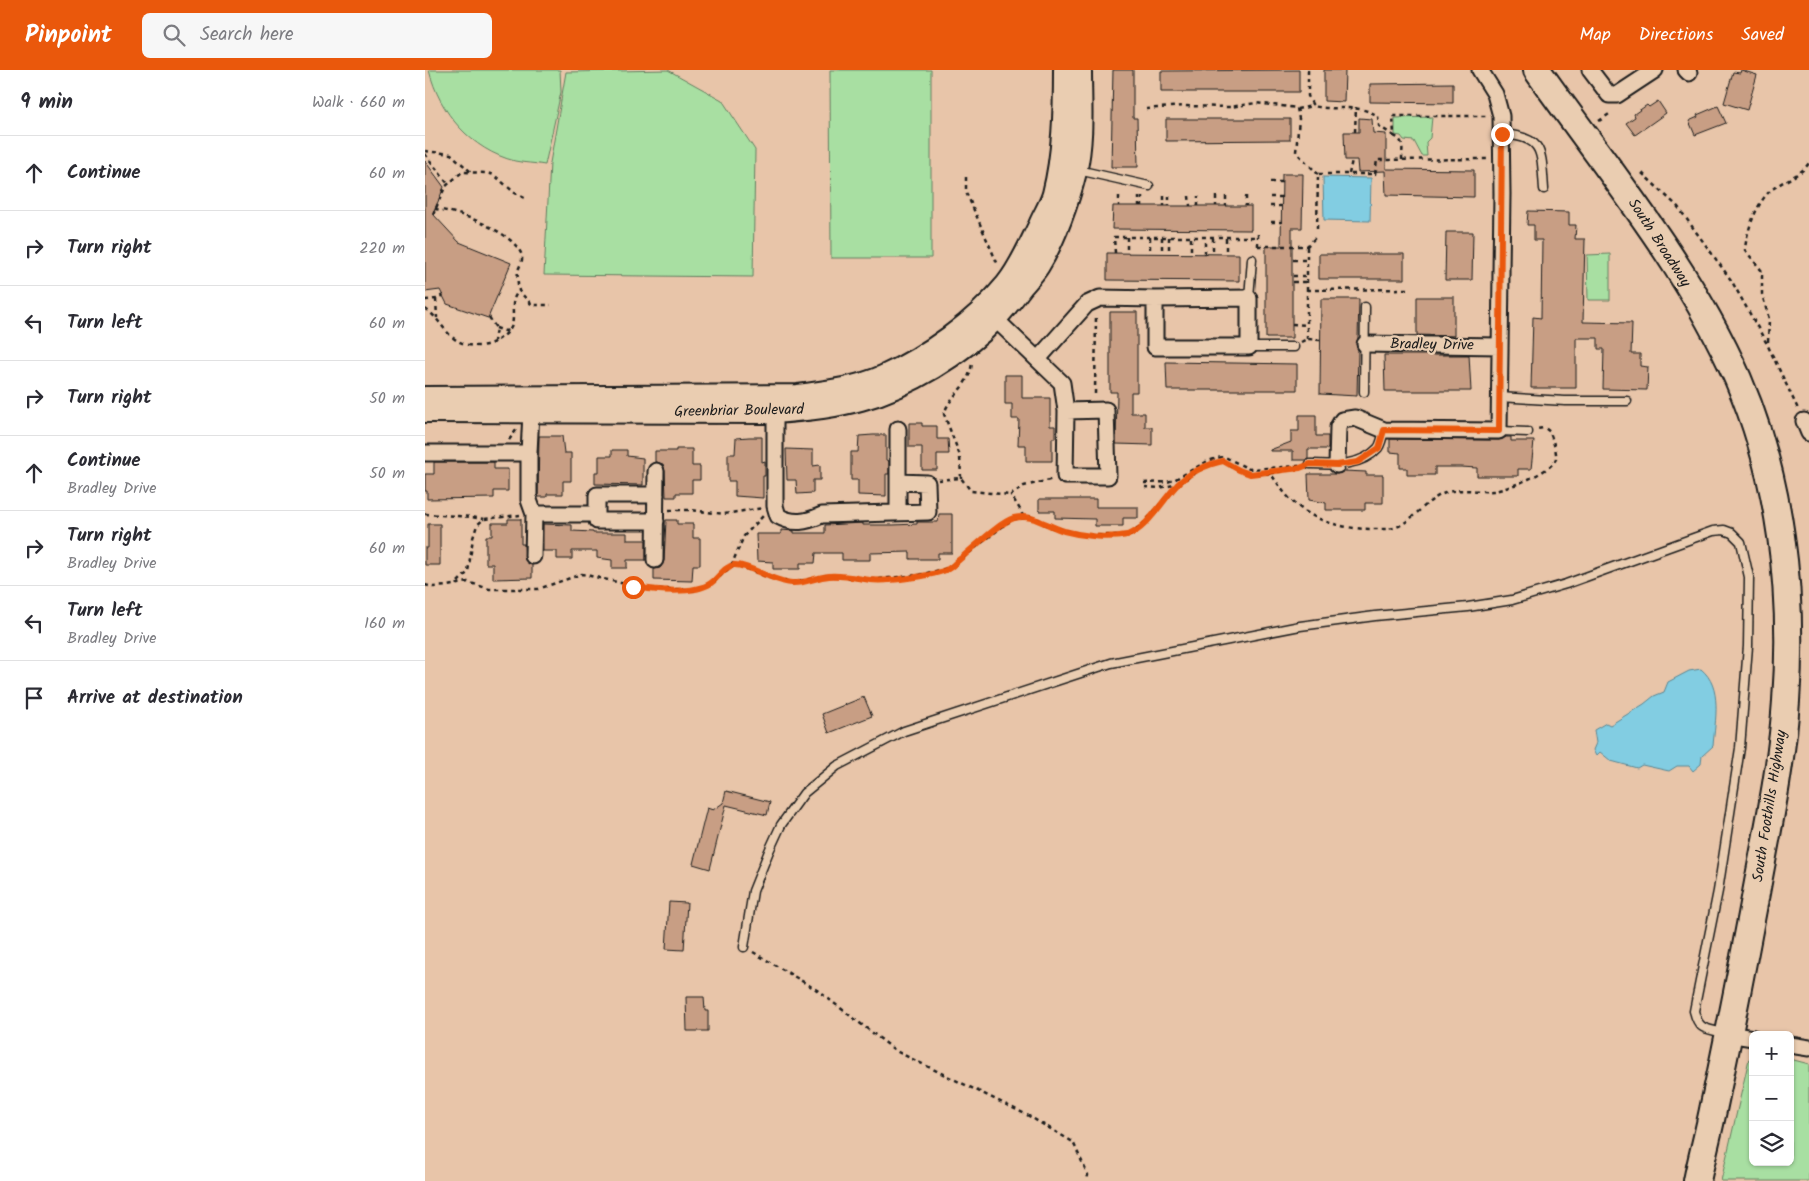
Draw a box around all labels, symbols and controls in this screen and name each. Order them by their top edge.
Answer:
search box [142,13,492,58]
text: Pinpoint [25,16,112,55]
text: Search here [200,20,294,50]
icon: search [160,21,188,49]
text: Map [1579,21,1611,50]
text: Directions [1639,21,1713,50]
text: Saved [1741,21,1784,50]
text: 9 min [20,86,73,119]
text: Walk · 660 m [312,90,405,115]
route end [1491,123,1514,146]
text: Continue [67,158,140,188]
icon: ahead [20,159,48,187]
text: 60 m [369,161,405,186]
street label: South Broadway [1621,194,1697,293]
text: Turn right [67,233,152,263]
icon: right [20,234,48,262]
text: 220 m [359,236,405,261]
text: Turn left [67,308,142,338]
icon: left [20,309,48,337]
text: 60 m [369,311,405,336]
street label: Bradley Drive [1390,332,1474,358]
text: Turn right [67,383,152,413]
icon: right [20,384,48,412]
text: 50 m [369,386,405,411]
street label: Greenbriar Boulevard [674,398,805,424]
text: Continue [67,446,140,476]
icon: ahead [20,459,48,487]
text: 50 m [369,461,405,486]
text: Bradley Drive [67,476,156,501]
text: Turn right [67,521,152,551]
icon: right [20,534,48,562]
text: 60 m [369,536,405,561]
text: Bradley Drive [67,551,156,576]
route start [622,576,645,599]
text: Turn left [67,596,142,626]
icon: left [20,609,48,637]
text: 160 m [364,611,405,636]
text: Bradley Drive [67,626,156,651]
text: Arrive at destination [67,683,243,713]
icon: arrive [20,684,48,712]
street label: South Foothills Highway [1746,727,1794,884]
map controls [1749,1031,1794,1166]
button: + [1749,1031,1794,1076]
button: − [1749,1076,1794,1121]
button: layers [1749,1121,1794,1166]

